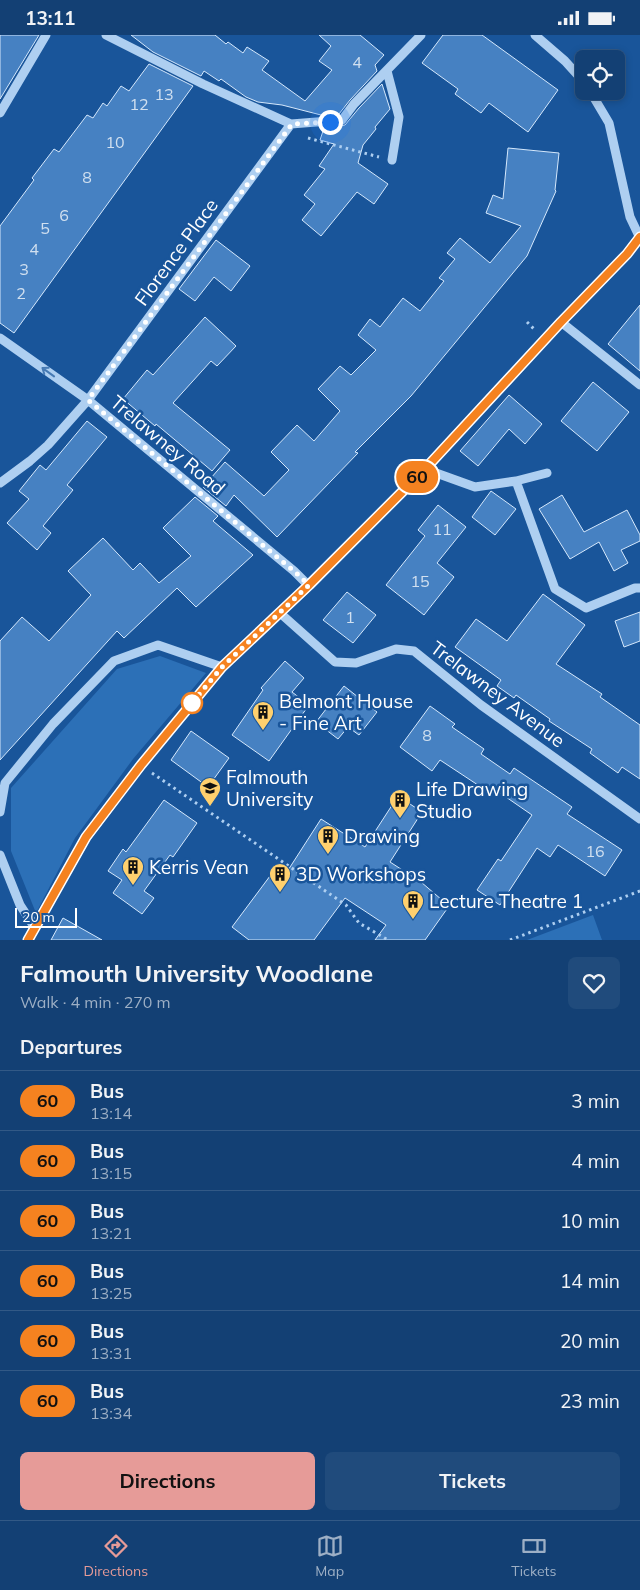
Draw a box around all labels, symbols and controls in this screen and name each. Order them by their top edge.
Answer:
text: 13:11 [25,6,75,30]
map controls [575,50,625,100]
button: locate [575,50,625,100]
house number: 4 [352,52,362,72]
house number: 13 [154,84,174,104]
house number: 12 [129,94,149,114]
your location [318,110,343,135]
house number: 10 [105,132,125,152]
house number: 8 [82,167,92,187]
street label: Florence Place [129,194,223,310]
house number: 6 [59,205,69,225]
house number: 5 [40,218,50,238]
house number: 4 [29,239,39,259]
house number: 3 [19,259,29,279]
house number: 2 [16,283,26,303]
one-way arrow [41,367,55,377]
street label: Trelawney Road [106,390,230,500]
line badge: 60 [394,461,440,493]
text: 60 [406,465,428,488]
house number: 11 [432,519,452,539]
house number: 15 [410,571,430,591]
house number: 1 [345,607,355,627]
street label: Trelawney Avenue [426,636,570,752]
place label: Belmont House - Fine Art [279,689,413,735]
unlabelled marker [181,692,203,714]
building icon: Belmont House - Fine Art [251,700,275,731]
house number: 8 [422,725,432,745]
place label: Falmouth University [226,765,313,811]
school or university icon: Falmouth University [198,776,222,807]
place label: Life Drawing Studio [416,777,528,823]
building icon: Life Drawing Studio [388,788,412,819]
building icon: Drawing [316,824,340,855]
place label: Drawing [344,824,420,848]
house number: 16 [585,841,605,861]
building icon: Kerris Vean [121,855,145,886]
place label: Kerris Vean [149,855,249,879]
building icon: 3D Workshops [268,862,292,893]
place label: 3D Workshops [296,862,426,886]
building icon: Lecture Theatre 1 [401,889,425,920]
place label: Lecture Theatre 1 [429,889,583,913]
scale bar [15,905,78,928]
text: 20 m [22,908,55,926]
button: heart [568,957,620,1009]
text: Falmouth University Woodlane [20,958,373,988]
text: Walk · 4 min · 270 m [20,992,171,1012]
text: Departures [20,1035,122,1059]
text: Bus [90,1079,124,1103]
text: 60 [37,1089,58,1112]
text: 3 min [571,1089,620,1113]
text: 13:14 [90,1103,132,1123]
text: Bus [90,1139,124,1163]
text: 60 [37,1149,58,1172]
text: 4 min [571,1149,620,1173]
text: 13:15 [90,1163,132,1183]
text: Bus [90,1199,124,1223]
text: 60 [37,1209,58,1232]
text: 10 min [560,1209,620,1233]
text: 13:21 [90,1223,132,1243]
text: Bus [90,1259,124,1283]
text: 60 [37,1269,58,1292]
text: 14 min [560,1269,620,1293]
text: 13:25 [90,1283,132,1303]
text: Bus [90,1319,124,1343]
text: 60 [37,1329,58,1352]
text: 20 min [560,1329,620,1353]
text: 13:31 [90,1343,132,1363]
text: Bus [90,1379,124,1403]
text: 60 [37,1389,58,1412]
text: 23 min [560,1389,620,1413]
text: 13:34 [90,1403,132,1423]
button: Directions [20,1452,315,1510]
button: Tickets [325,1452,620,1510]
tab: Directions [84,1532,148,1580]
tab: Map [315,1532,344,1580]
tab: Tickets [511,1532,556,1580]

